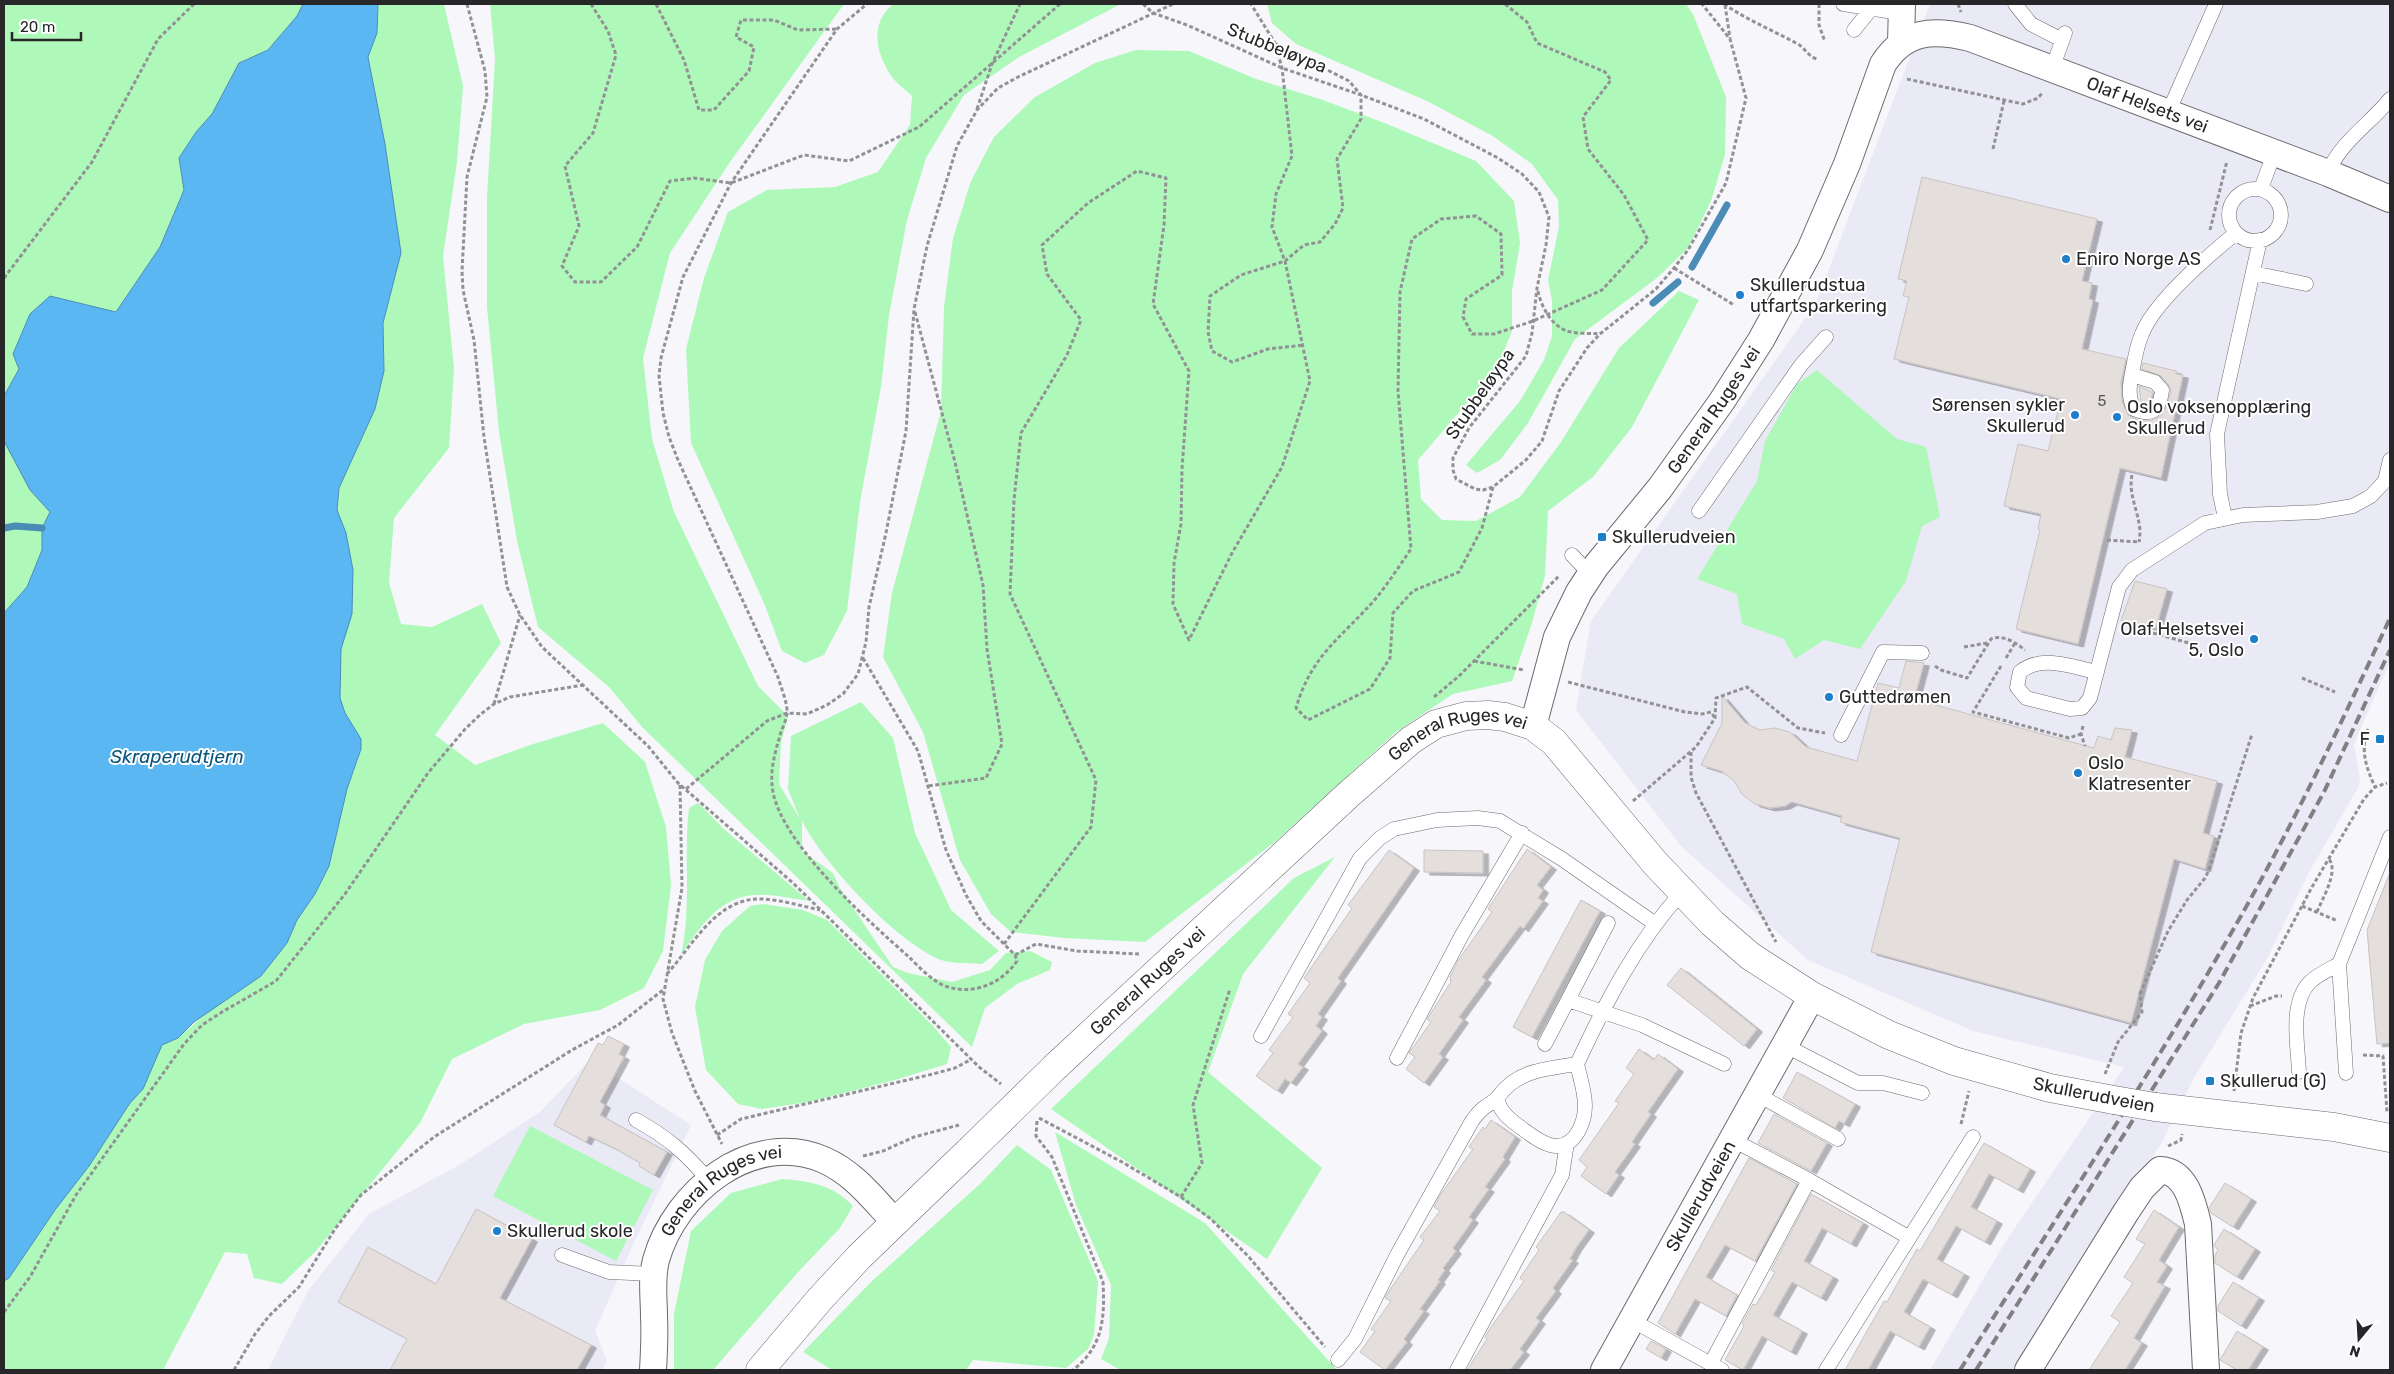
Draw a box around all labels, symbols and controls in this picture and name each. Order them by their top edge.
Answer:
scale bar [12,10,81,42]
text: 20 m [20,18,55,36]
street label: Stubbeløypa [1224,18,1330,78]
street label: Olaf Helsets vei [2083,72,2211,138]
place label: Eniro Norge AS [2076,248,2201,270]
marker: Eniro Norge AS [2060,253,2072,265]
place label: Skullerudstua utfartsparkering [1750,274,1887,317]
marker: Skullerudstua utfartsparkering [1734,289,1746,301]
street label: General Ruges vei [1663,342,1765,478]
street label: Stubbeløypa [1441,344,1519,444]
house number: 5 [2098,392,2107,410]
place label: Sørensen sykler Skullerud [1932,394,2065,437]
place label: Oslo voksenopplæring Skullerud [2127,396,2311,439]
marker: Sørensen sykler Skullerud [2069,409,2081,421]
marker: Oslo voksenopplæring Skullerud [2111,411,2123,423]
place label: Skullerudveien [1612,526,1736,548]
marker: Skullerudveien [1596,531,1608,543]
place label: Olaf Helsetsvei 5, Oslo [2120,618,2244,661]
marker: Olaf Helsetsvei 5, Oslo [2248,633,2260,645]
place label: Guttedrømen [1839,686,1951,708]
marker: Guttedrømen [1823,691,1835,703]
street label: General Ruges vei [1384,704,1530,766]
place label: F [2359,728,2370,750]
marker: F [2374,733,2386,745]
water label: Skraperudtjern [110,745,244,768]
place label: Oslo Klatresenter [2088,752,2191,795]
marker: Oslo Klatresenter [2072,767,2084,779]
street label: General Ruges vei [1085,922,1210,1040]
place label: Skullerud (G) [2220,1070,2326,1092]
street label: Skullerudveien [2031,1072,2157,1118]
marker: Skullerud (G) [2204,1075,2216,1087]
street label: Skullerudveien [1661,1137,1740,1255]
street label: General Ruges vei [656,1141,783,1240]
place label: Skullerud skole [507,1220,633,1242]
marker: Skullerud skole [491,1225,503,1237]
north arrow [2334,1314,2384,1364]
text: N [2348,1341,2363,1361]

